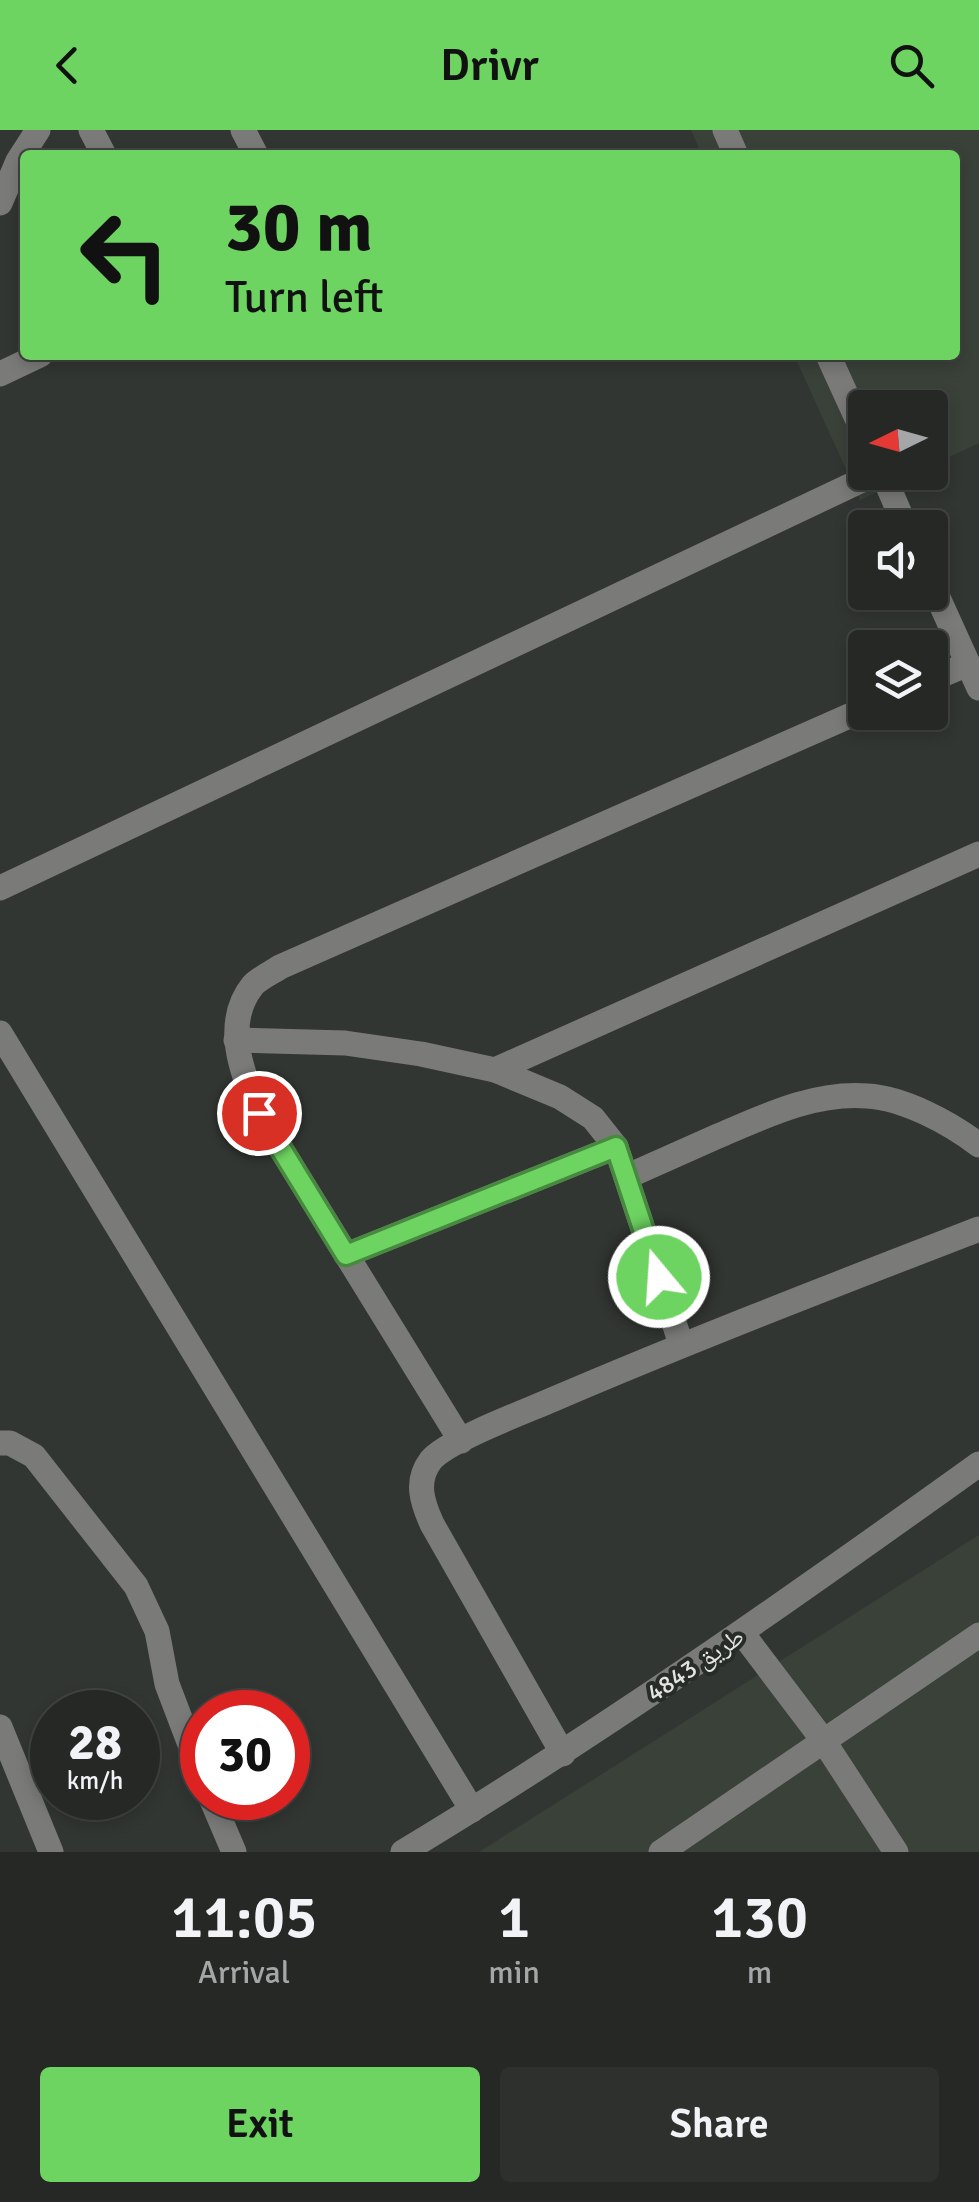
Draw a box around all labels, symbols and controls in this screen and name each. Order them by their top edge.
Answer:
icon: back [40,38,95,93]
text: Drivr [440,38,539,93]
icon: search [884,38,939,93]
text: 30 m [225,184,373,270]
icon: left [60,190,190,320]
text: Turn left [225,270,384,325]
north arrow [848,390,948,490]
map controls [848,390,948,730]
button: sound [848,510,948,610]
button: layers [848,630,948,730]
pin [217,1071,302,1156]
icon: arrive [232,1086,287,1141]
position arrow [607,1225,711,1329]
street label: طريق 4843 [641,1621,750,1708]
speed limit sign: 30 [180,1690,310,1820]
text: 28 [68,1712,122,1774]
text: km/h [67,1765,123,1796]
text: 11:05 [171,1881,317,1955]
text: 1 [498,1881,530,1955]
text: 130 [711,1881,808,1955]
text: Arrival [198,1953,290,1992]
text: min [488,1953,540,1992]
text: m [747,1953,772,1992]
button: Exit [40,2067,480,2182]
button: Share [500,2067,939,2182]

